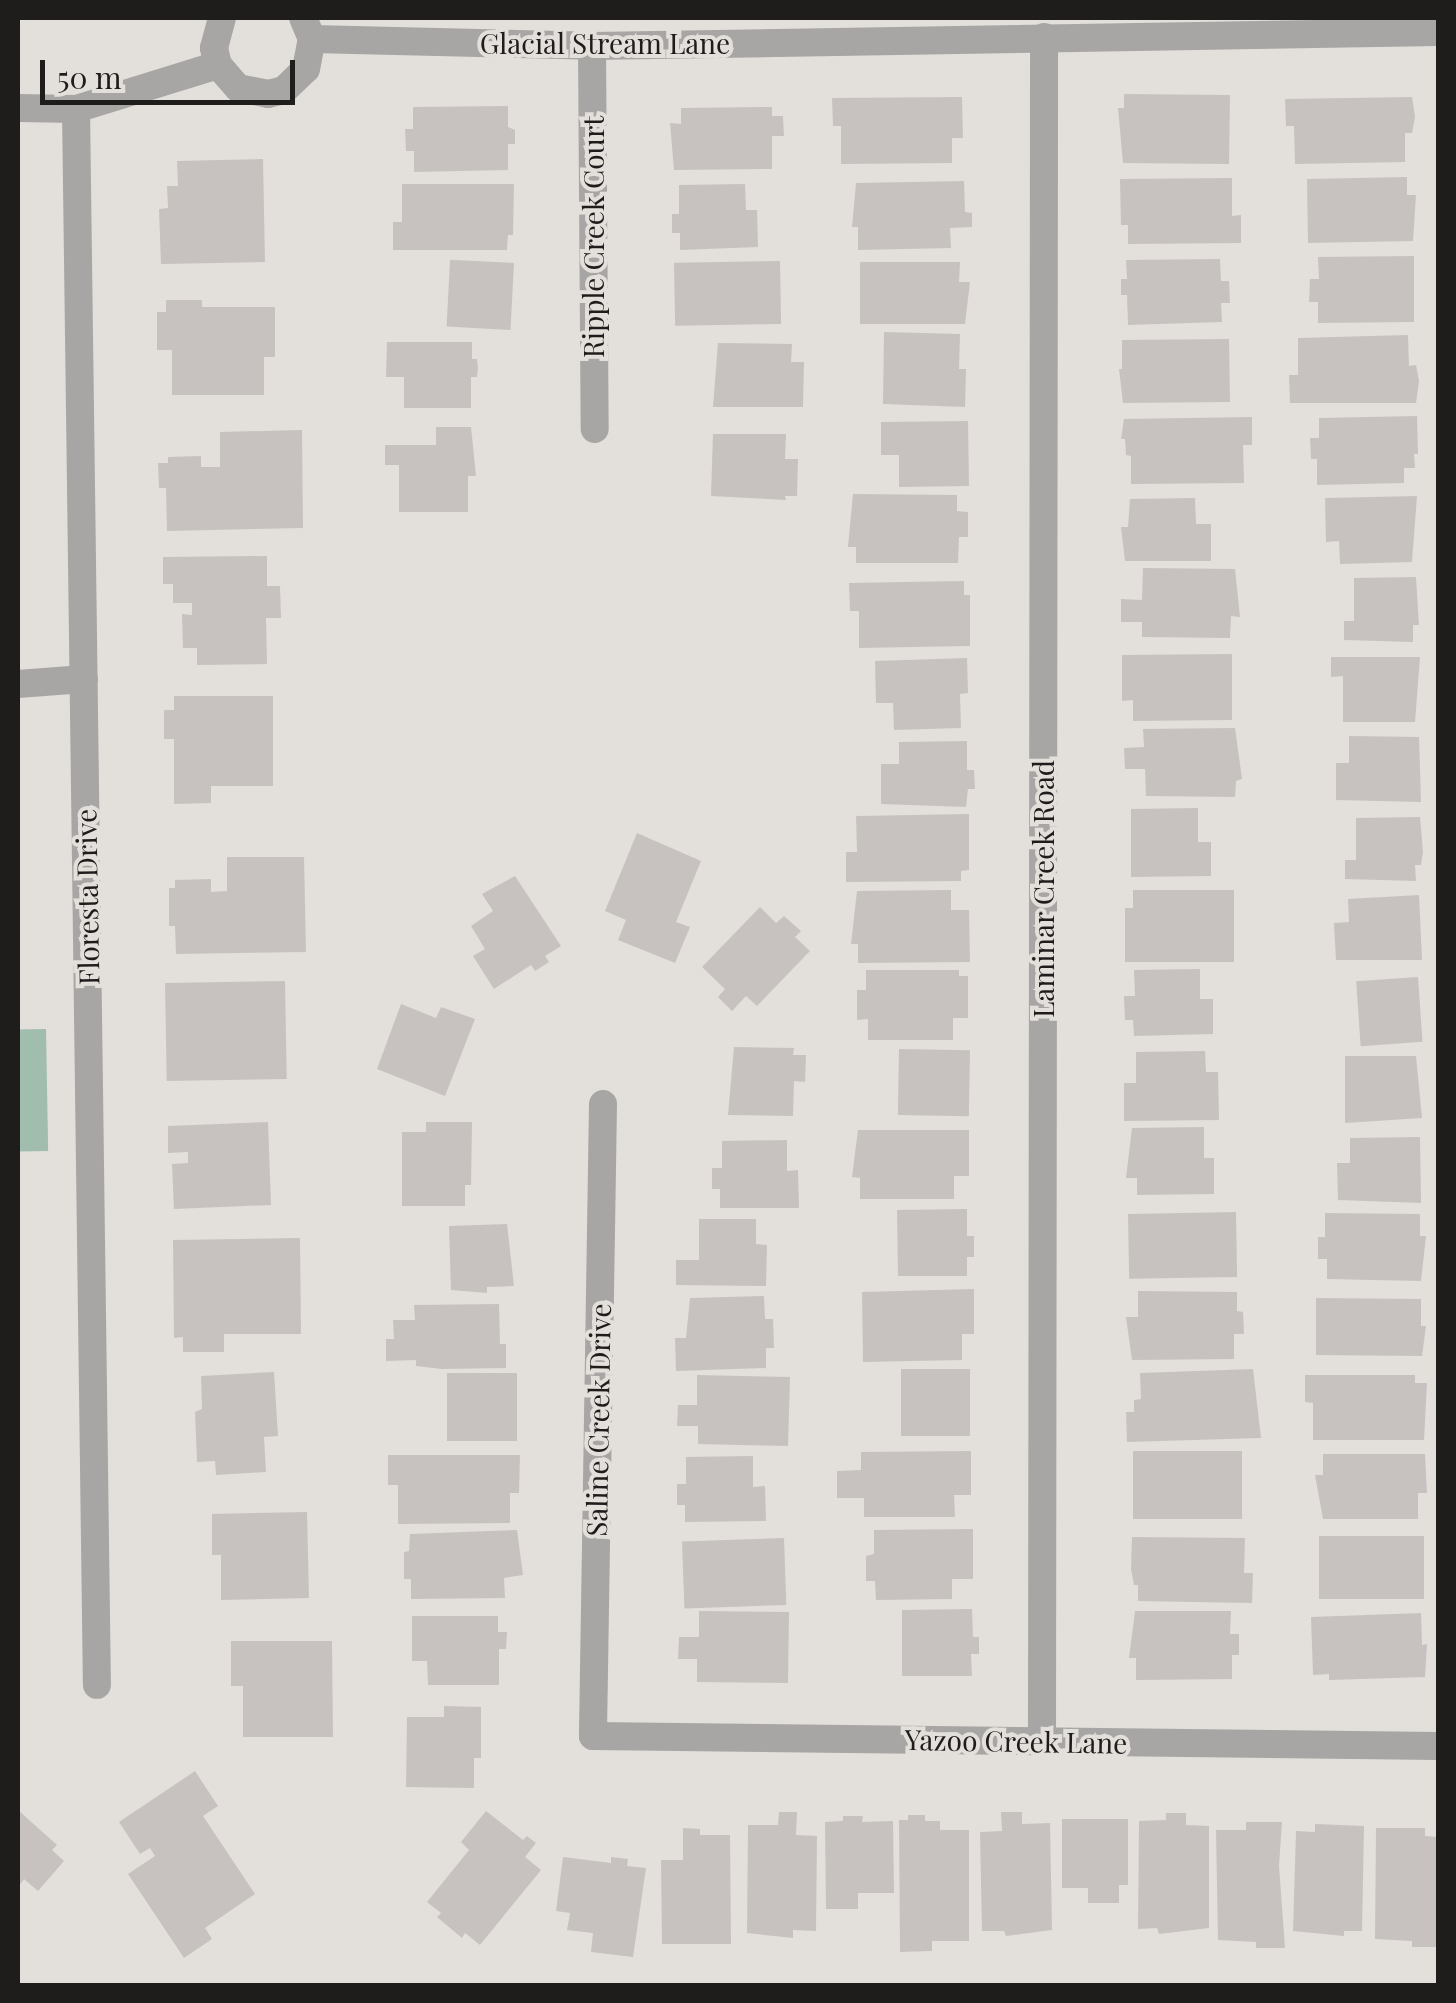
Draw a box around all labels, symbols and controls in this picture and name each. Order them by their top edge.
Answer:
street label: Glacial Stream Lane [480,26,730,60]
scale bar [45,40,300,102]
text: 50 m [57,57,122,97]
street label: Ripple Creek Court [576,116,610,358]
street label: Laminar Creek Road [1026,759,1060,1019]
street label: Floresta Drive [69,808,105,986]
street label: Saline Creek Drive [579,1303,617,1537]
street label: Yazoo Creek Lane [904,1722,1128,1760]

